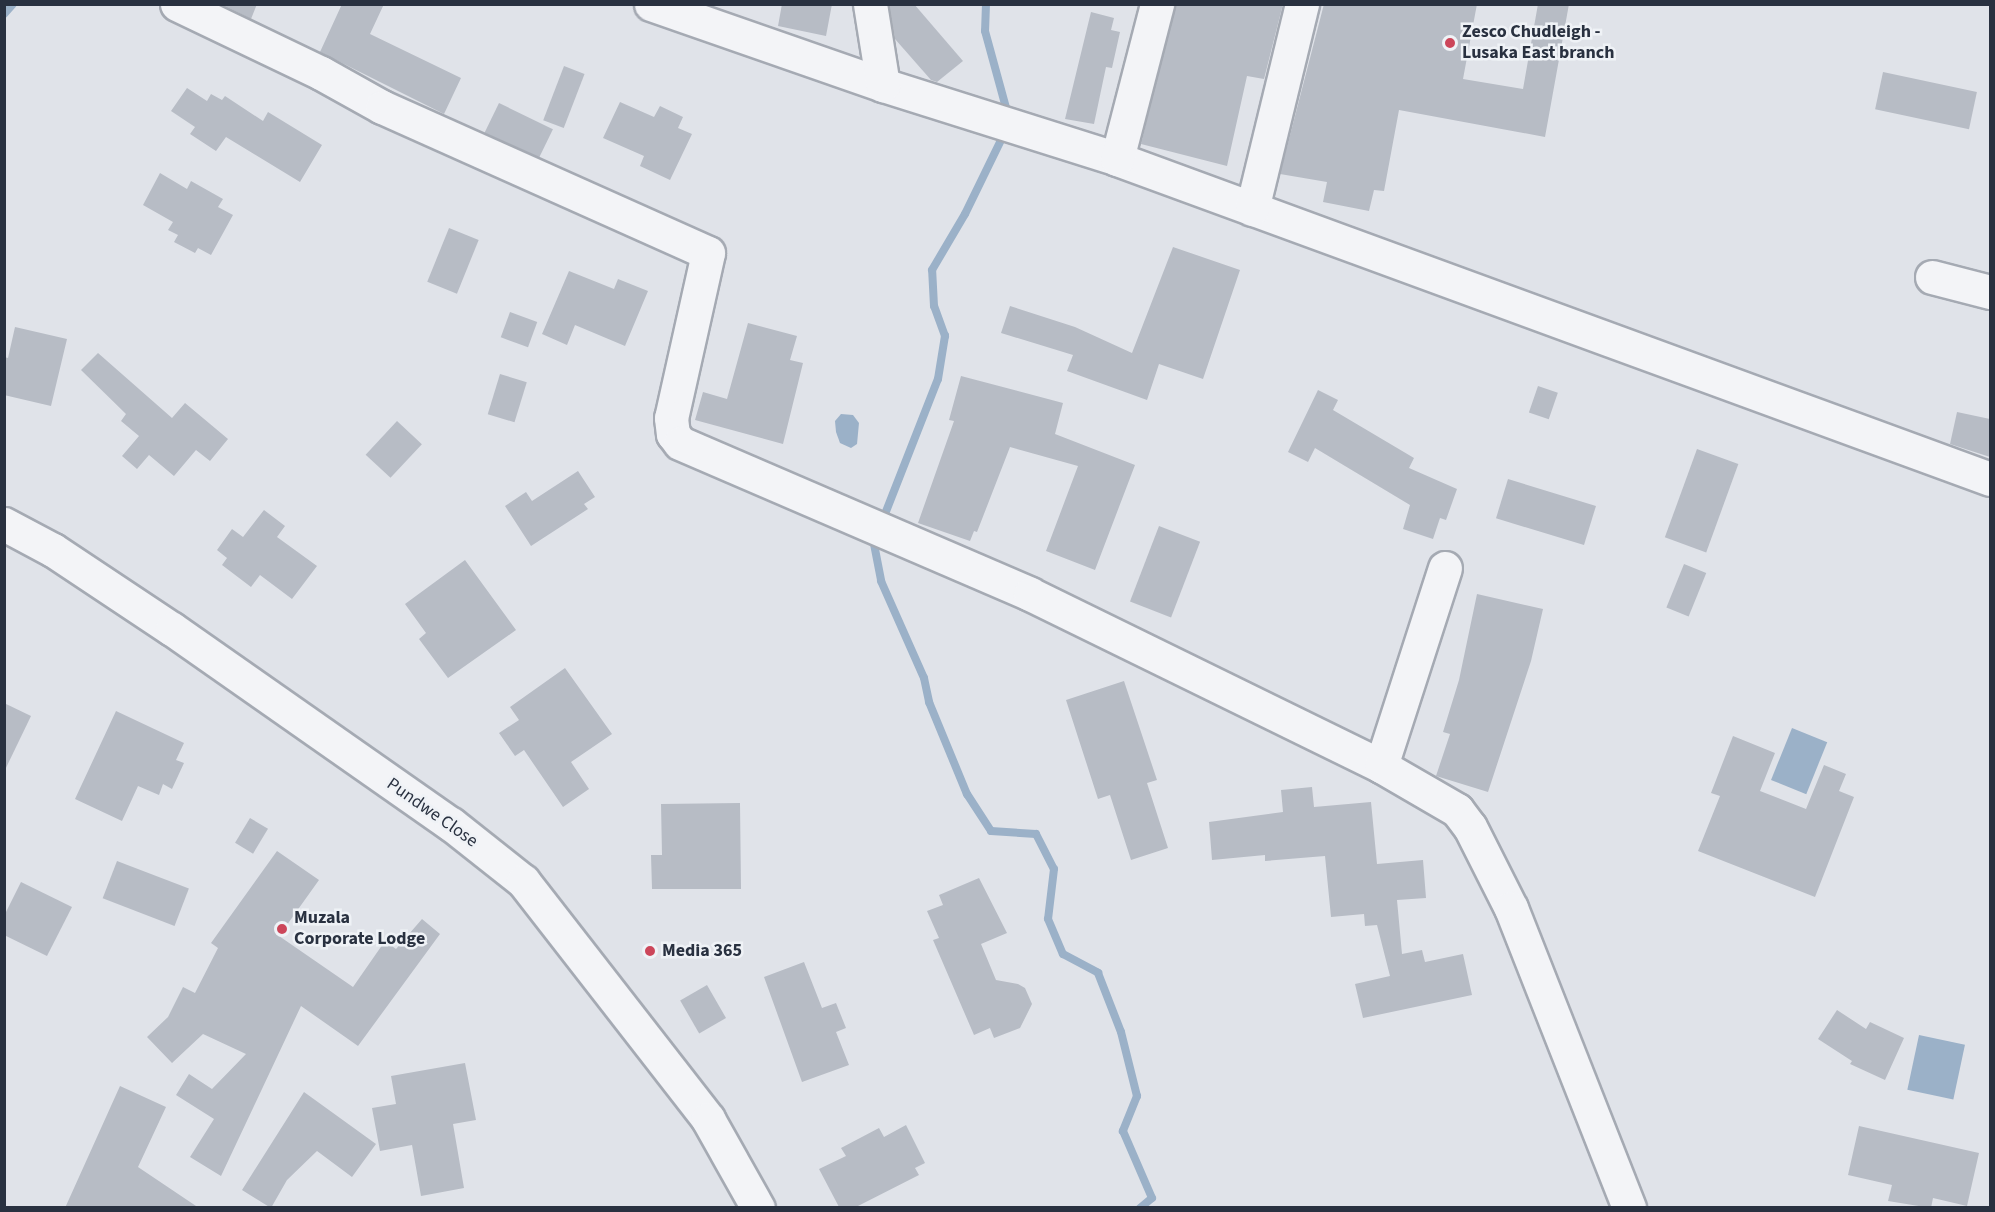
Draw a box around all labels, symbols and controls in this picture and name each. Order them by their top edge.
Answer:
place label: Zesco Chudleigh - Lusaka East branch [1462,22,1615,64]
marker: Zesco Chudleigh - Lusaka East branch [1443,36,1457,50]
street label: Pundwe Close [382,774,482,852]
place label: Muzala Corporate Lodge [294,908,425,950]
marker: Muzala Corporate Lodge [275,922,289,936]
place label: Media 365 [662,940,742,962]
marker: Media 365 [643,944,657,958]

